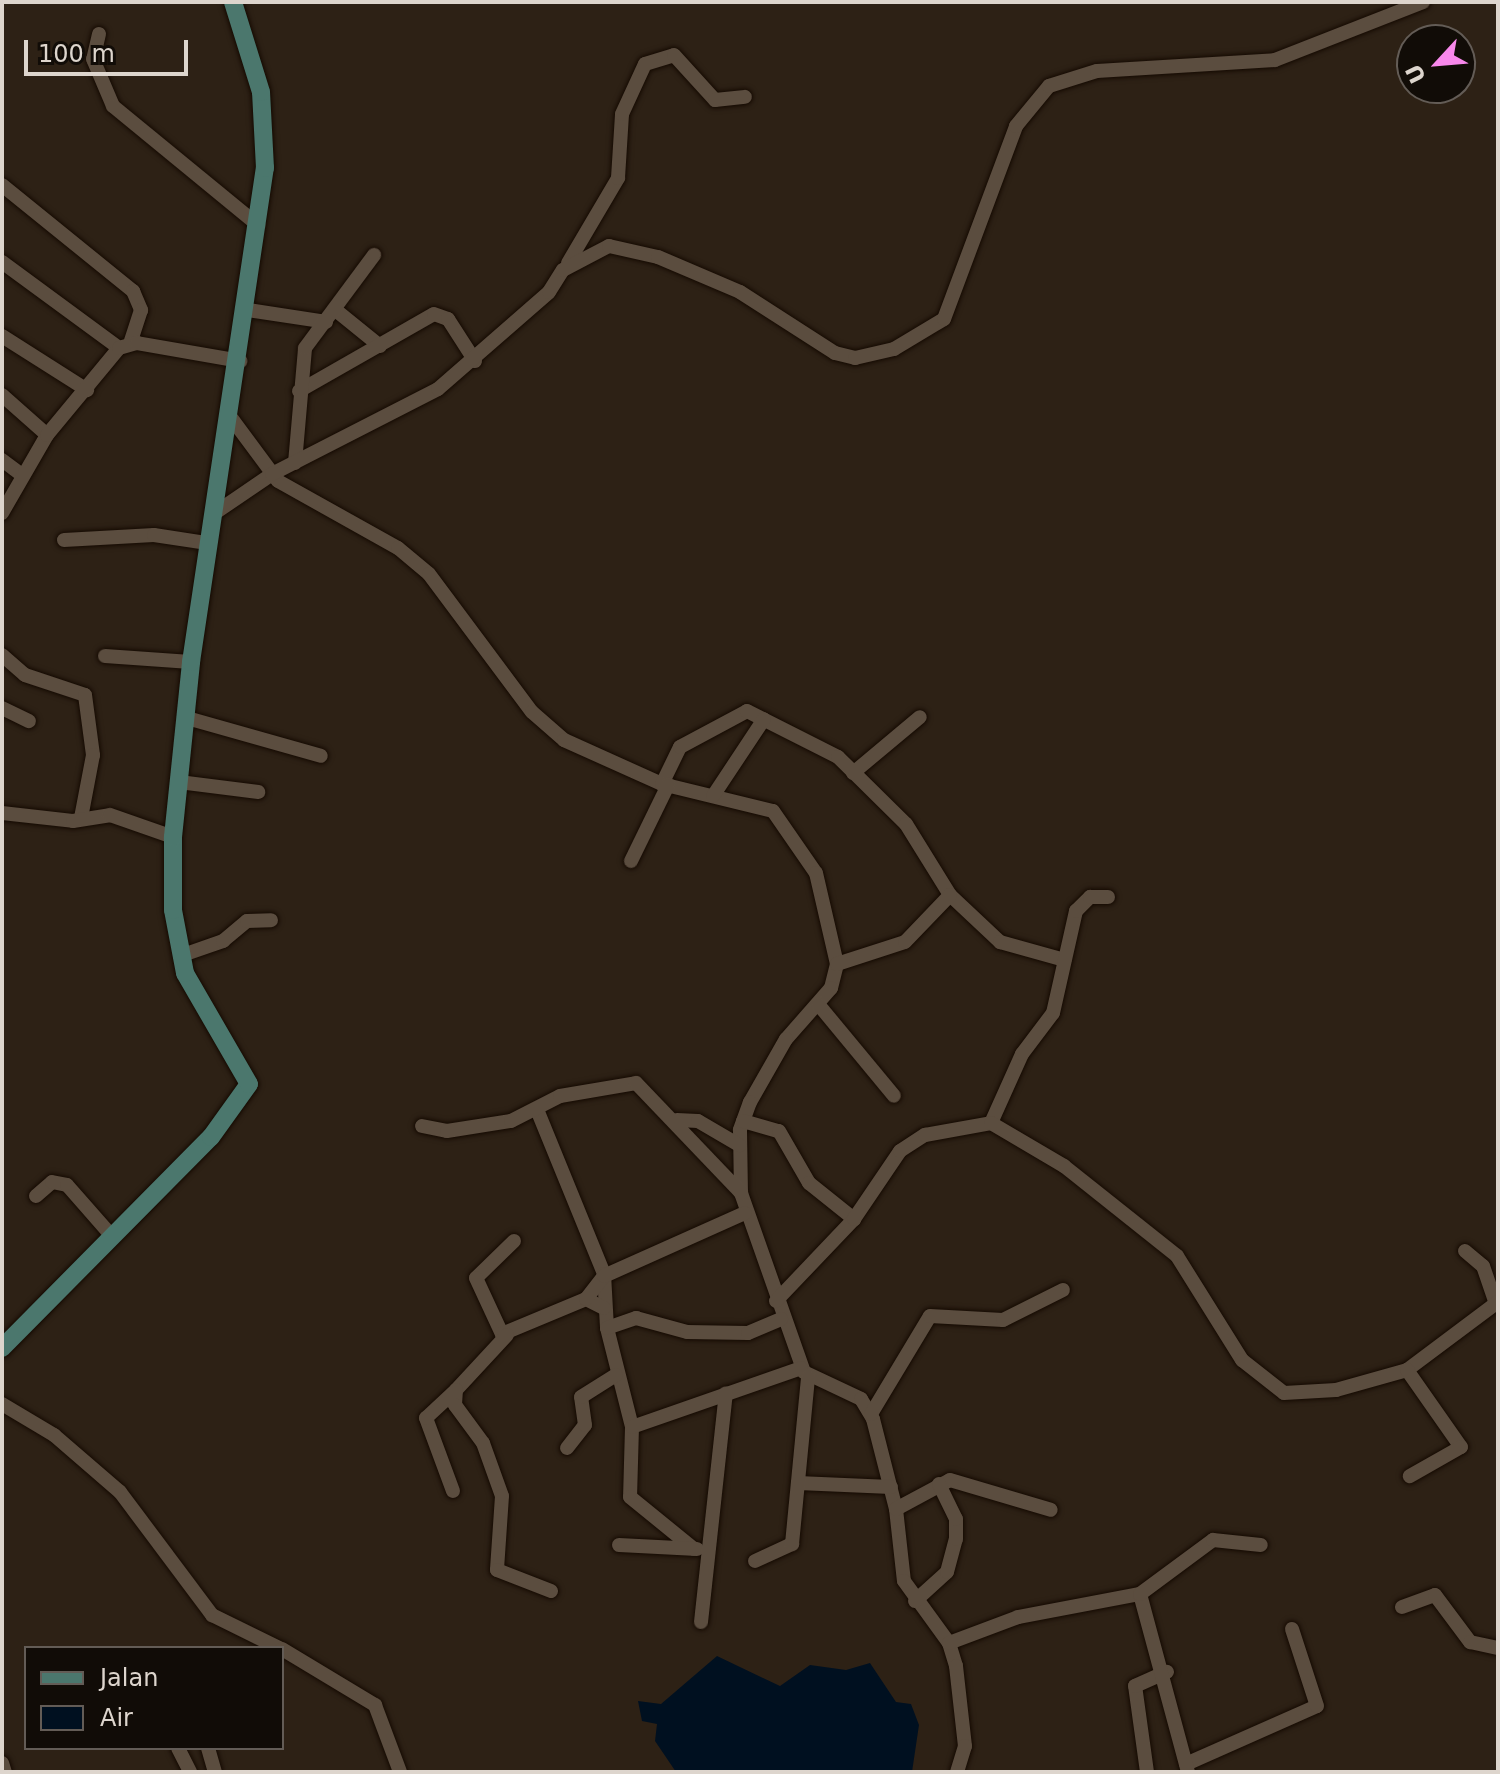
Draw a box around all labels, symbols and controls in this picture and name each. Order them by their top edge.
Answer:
scale bar [28,24,192,74]
north arrow [1396,24,1476,104]
text: 100 m [38,40,115,68]
text: U [1401,60,1431,87]
legend [24,1646,284,1750]
text: Jalan [100,1664,158,1692]
text: Air [100,1704,133,1732]

